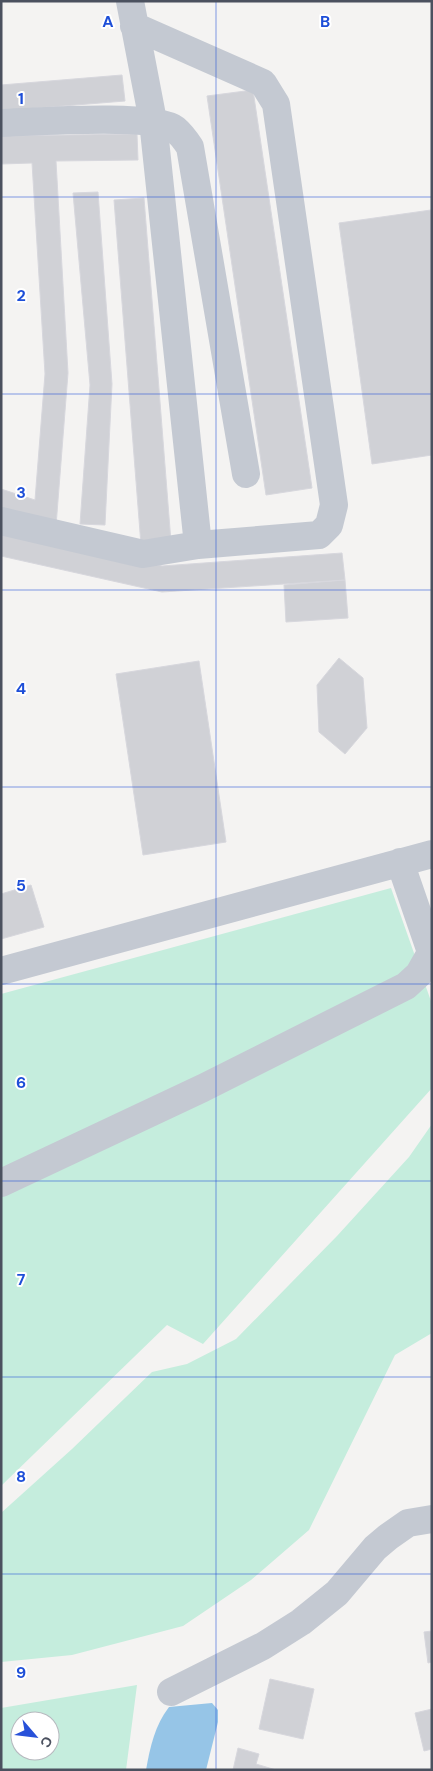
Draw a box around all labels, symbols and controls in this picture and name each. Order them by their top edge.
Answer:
text: A [102,11,114,32]
text: B [320,11,330,32]
text: 1 [18,88,24,109]
text: 2 [16,285,26,306]
text: 3 [16,482,26,503]
text: 4 [16,678,26,699]
text: 5 [16,875,26,896]
text: 6 [16,1072,26,1093]
text: 7 [17,1269,26,1290]
text: 8 [16,1466,26,1487]
text: 9 [16,1662,26,1683]
north arrow [10,1711,60,1761]
text: С [36,1733,57,1751]

